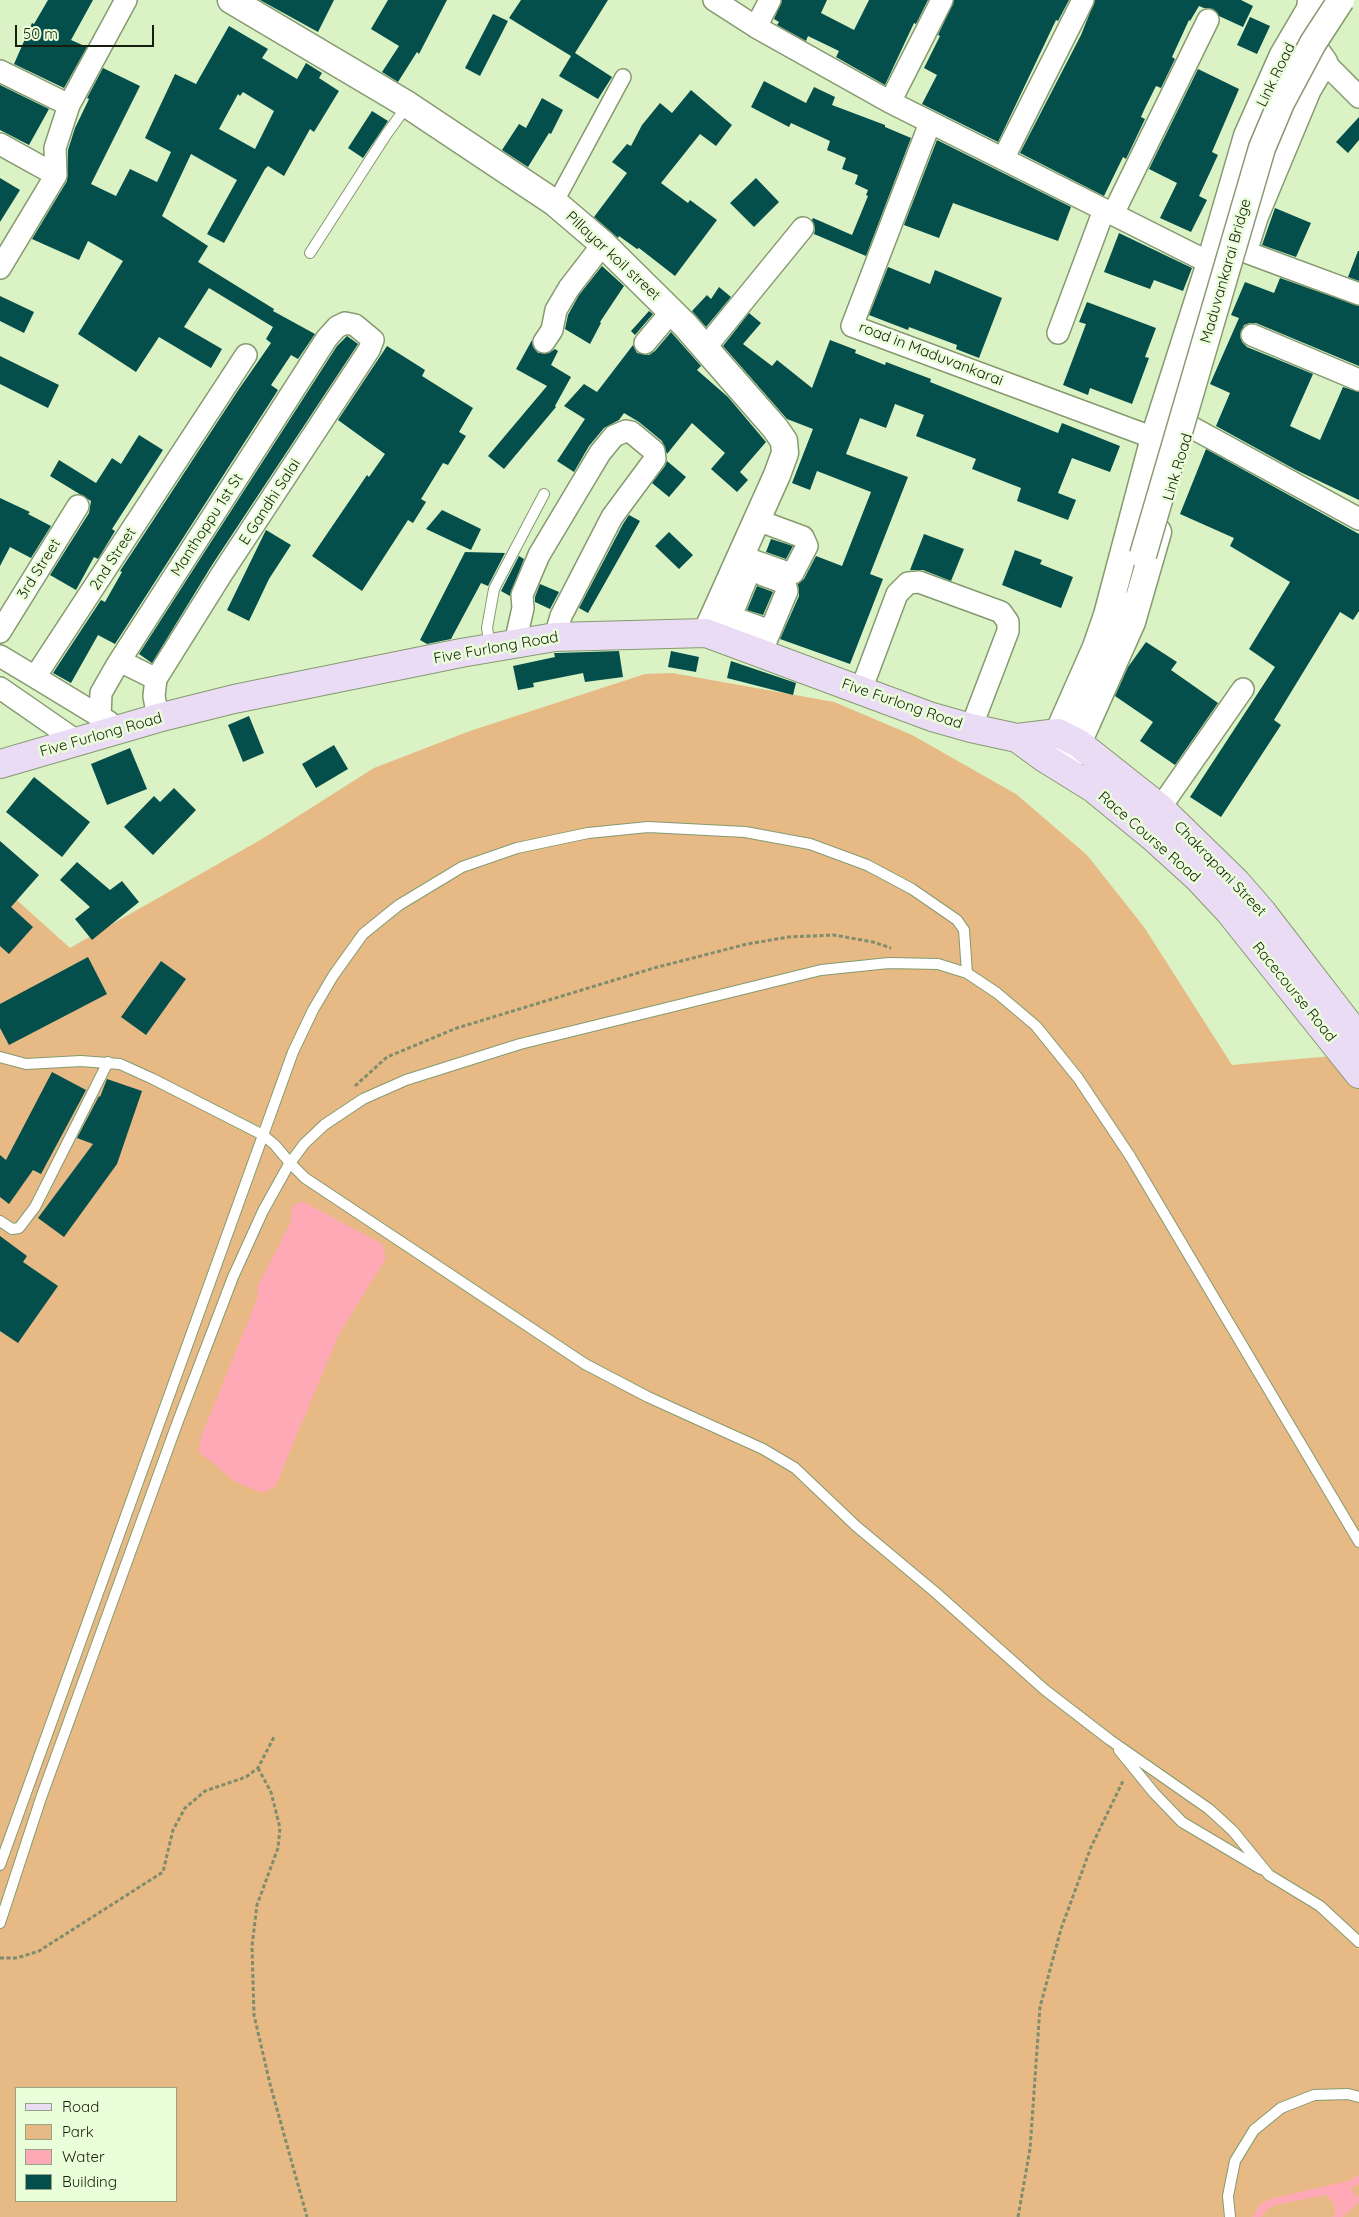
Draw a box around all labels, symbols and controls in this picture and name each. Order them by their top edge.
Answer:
scale bar [18,15,156,47]
text: 50 m [23,24,58,43]
street label: Link Road [1253,40,1299,110]
street label: Maduvankarai Bridge [1197,197,1255,345]
street label: Pillayar koil street [562,208,664,304]
street label: road in Maduvankarai [856,318,1006,390]
street label: Link Road [1159,431,1197,503]
street label: E Gandhi Salai [235,456,305,548]
street label: Manthoppu 1st St [167,470,247,580]
street label: 2nd Street [86,524,140,594]
street label: 3rd Street [13,536,65,602]
street label: Five Furlong Road [432,628,560,668]
street label: Five Furlong Road [839,675,965,733]
street label: Five Furlong Road [38,709,164,761]
street label: Race Course Road [1094,788,1204,886]
street label: Chakrapani Street [1170,818,1270,920]
street label: Racecourse Road [1248,938,1340,1046]
legend [15,2087,178,2202]
text: Road [62,2097,99,2116]
text: Park [62,2122,94,2141]
text: Water [62,2147,105,2166]
text: Building [62,2172,117,2191]

